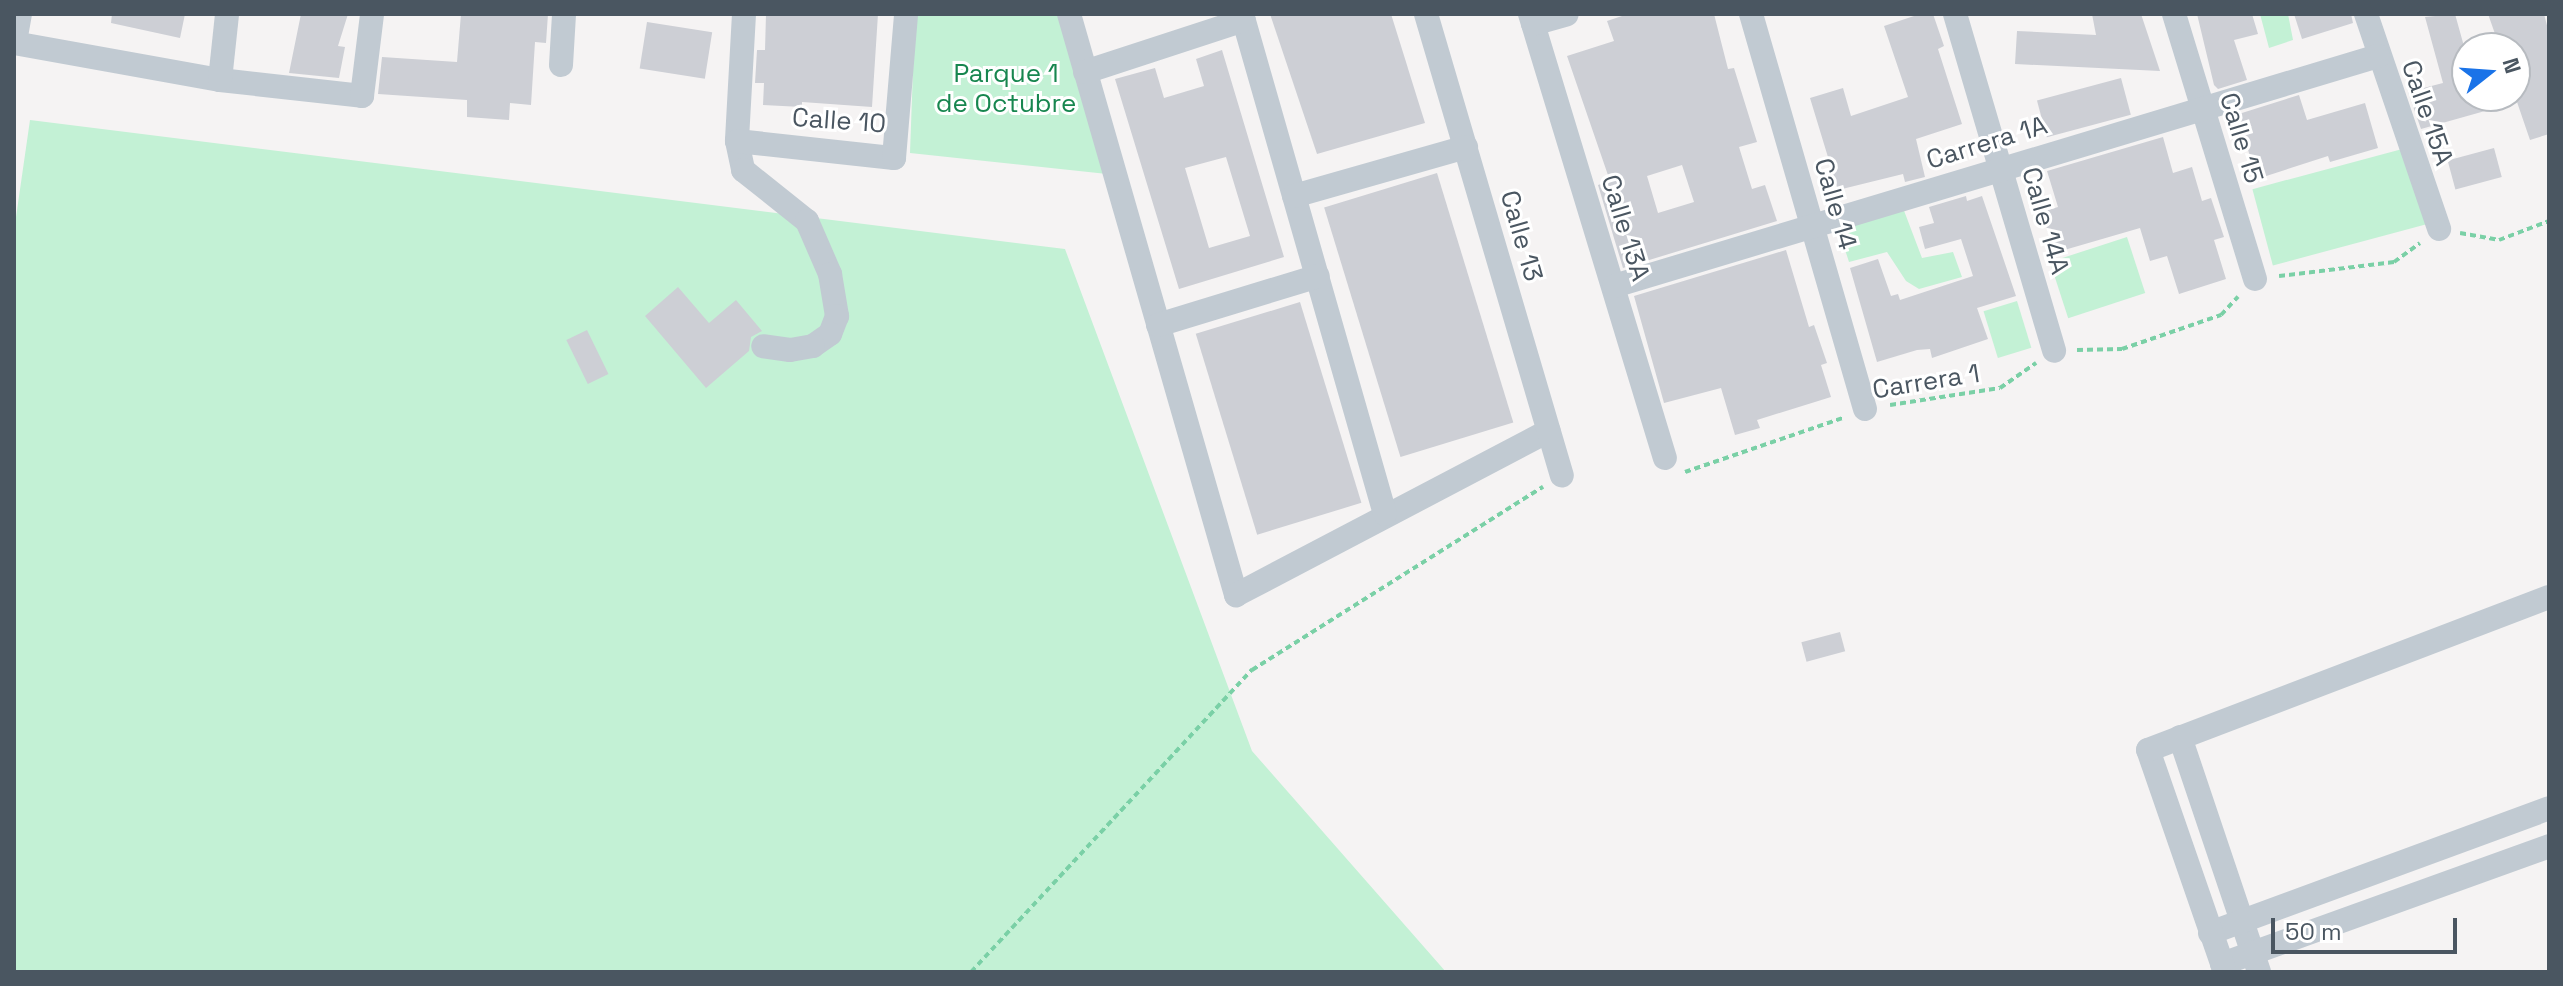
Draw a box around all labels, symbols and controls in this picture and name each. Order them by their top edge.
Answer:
north arrow [2451,32,2531,112]
text: N [2496,54,2528,77]
street label: Calle 15A [2394,56,2460,170]
park label: Parque 1 de Octubre [936,58,1076,120]
street label: Calle 15 [2213,89,2269,187]
street label: Calle 10 [791,102,887,140]
street label: Carrera 1A [1923,110,2051,176]
street label: Calle 14 [1807,155,1863,253]
street label: Calle 14A [2015,164,2075,278]
street label: Calle 13A [1594,171,1656,285]
street label: Calle 13 [1493,187,1549,285]
street label: Carrera 1 [1870,358,1982,406]
scale bar [2275,902,2461,952]
text: 50 m [2285,916,2342,947]

